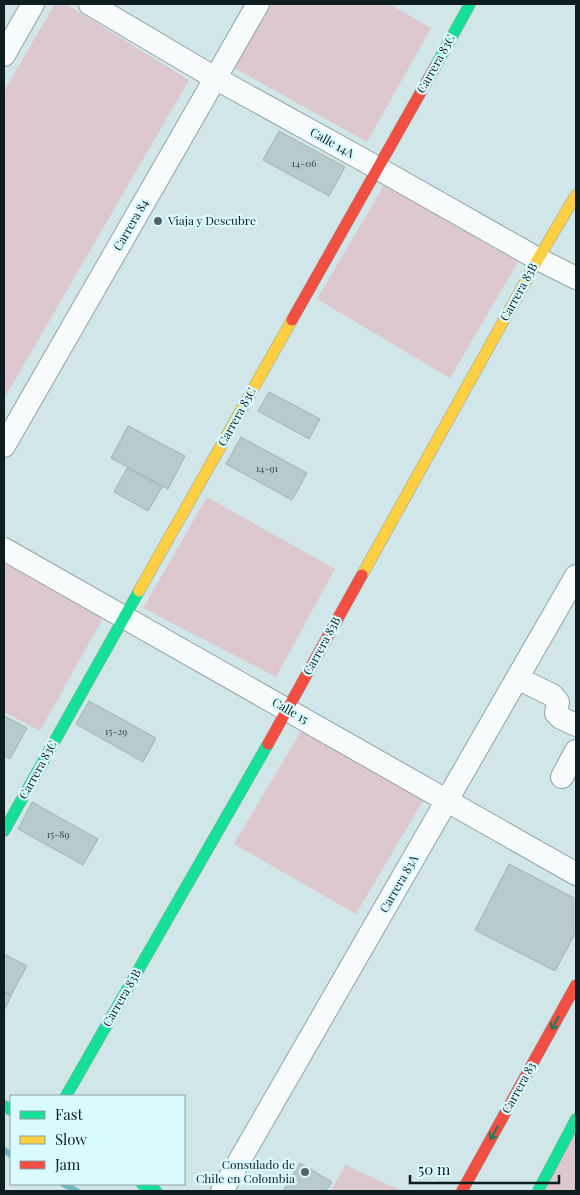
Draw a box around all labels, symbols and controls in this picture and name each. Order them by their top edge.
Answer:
street label: Carrera 83C [412,31,458,96]
street label: Calle 14A [308,124,358,161]
house number: 14-06 [292,156,316,170]
street label: Carrera 84 [109,196,151,253]
place label: Viaja y Descubre [167,212,256,228]
marker: Viaja y Descubre [152,215,164,227]
street label: Carrera 83B [496,260,541,323]
street label: Carrera 83C [213,384,259,449]
house number: 14-91 [256,461,279,475]
street label: Carrera 83B [299,614,344,677]
street label: Calle 15 [269,693,312,727]
house number: 15-29 [105,724,127,738]
street label: Carrera 83C [14,737,60,802]
house number: 15-89 [46,827,70,841]
street label: Carrera 83A [375,851,421,915]
street label: Carrera 83B [98,966,144,1029]
one-way arrow [550,1015,560,1029]
street label: Carrera 83 [497,1059,539,1116]
legend [10,1095,185,1185]
text: Fast [55,1104,84,1124]
one-way arrow [489,1126,499,1141]
text: Slow [55,1129,87,1149]
scale bar [410,1152,559,1184]
text: Jam [54,1154,81,1174]
place label: Consulado de Chile en Colombia [196,1156,295,1186]
text: 50 m [418,1159,451,1179]
marker: Consulado de Chile en Colombia [299,1166,311,1178]

